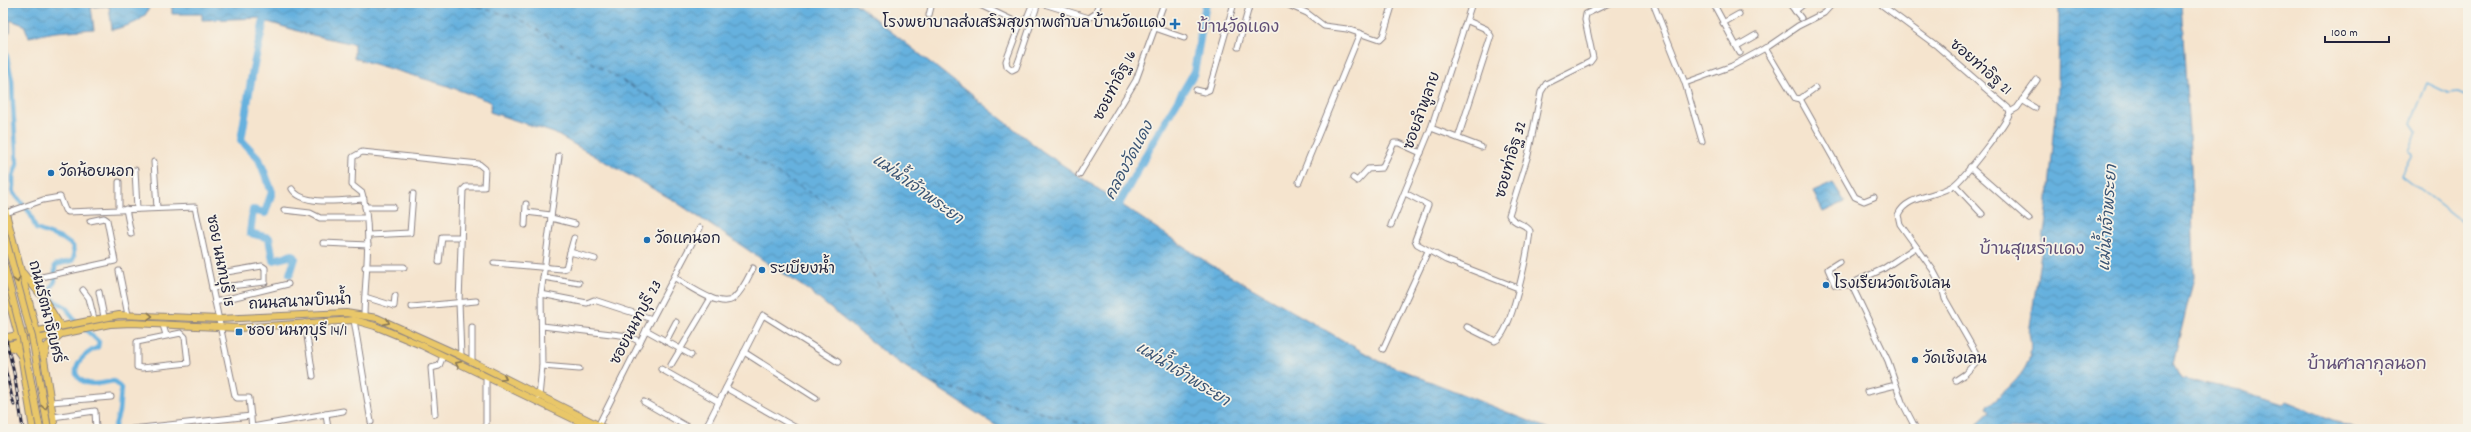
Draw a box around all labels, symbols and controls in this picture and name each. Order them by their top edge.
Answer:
place label: โรงพยาบาลส่งเสริมสุขภาพตำบล บ้านวัดแดง [883,12,1166,35]
district label: บ้านวัดแดง [1197,16,1279,41]
marker: โรงพยาบาลส่งเสริมสุขภาพตำบล บ้านวัดแดง [1169,18,1181,30]
scale bar [2325,18,2389,44]
text: 100 m [2331,25,2358,42]
street label: ซอยท่าอิฐ 21 [1944,34,2017,101]
street label: ซอยท่าอิฐ 16 [1088,46,1143,125]
street label: ซอยลำพูลาย [1399,69,1447,153]
water label: คลองวัดแดง [1100,116,1161,204]
street label: ซอยท่าอิฐ 32 [1490,119,1534,201]
water label: แม่น้ำเจ้าพระยา [867,145,971,231]
place label: วัดน้อยนอก [59,161,134,184]
water label: แม่น้ำเจ้าพระยา [2089,163,2124,272]
marker: วัดน้อยนอก [46,168,56,178]
street label: ซอย นนทบุรี 15 [199,213,239,309]
place label: วัดแคนอก [655,229,721,251]
marker: วัดแคนอก [642,235,652,245]
district label: บ้านสุเหร่าแดง [1980,237,2084,263]
place label: ระเบียงน้ำ [770,254,835,281]
street label: ถนนรัตนาธิเบศร์ [22,258,70,366]
marker: ระเบียงน้ำ [757,265,767,275]
place label: โรงเรียนวัดเชิงเลน [1834,273,1950,296]
one-way arrow [13,277,21,284]
street label: ซอยนนทบุรี 23 [605,277,669,369]
marker: โรงเรียนวัดเชิงเลน [1821,280,1831,290]
street label: ถนนสนามบินน้ำ [248,284,352,317]
one-way arrow [147,312,153,320]
one-way arrow [382,317,390,325]
place label: ซอย นนทบุรี 14/1 [247,321,347,343]
marker: ซอย นนทบุรี 14/1 [234,327,244,337]
water label: แม่น้ำเจ้าพระยา [1131,333,1237,414]
place label: วัดเชิงเลน [1923,349,1987,371]
district label: บ้านศาลากุลนอก [2307,353,2427,378]
marker: วัดเชิงเลน [1910,355,1920,365]
one-way arrow [455,361,462,369]
one-way arrow [500,374,507,381]
one-way arrow [40,404,49,410]

